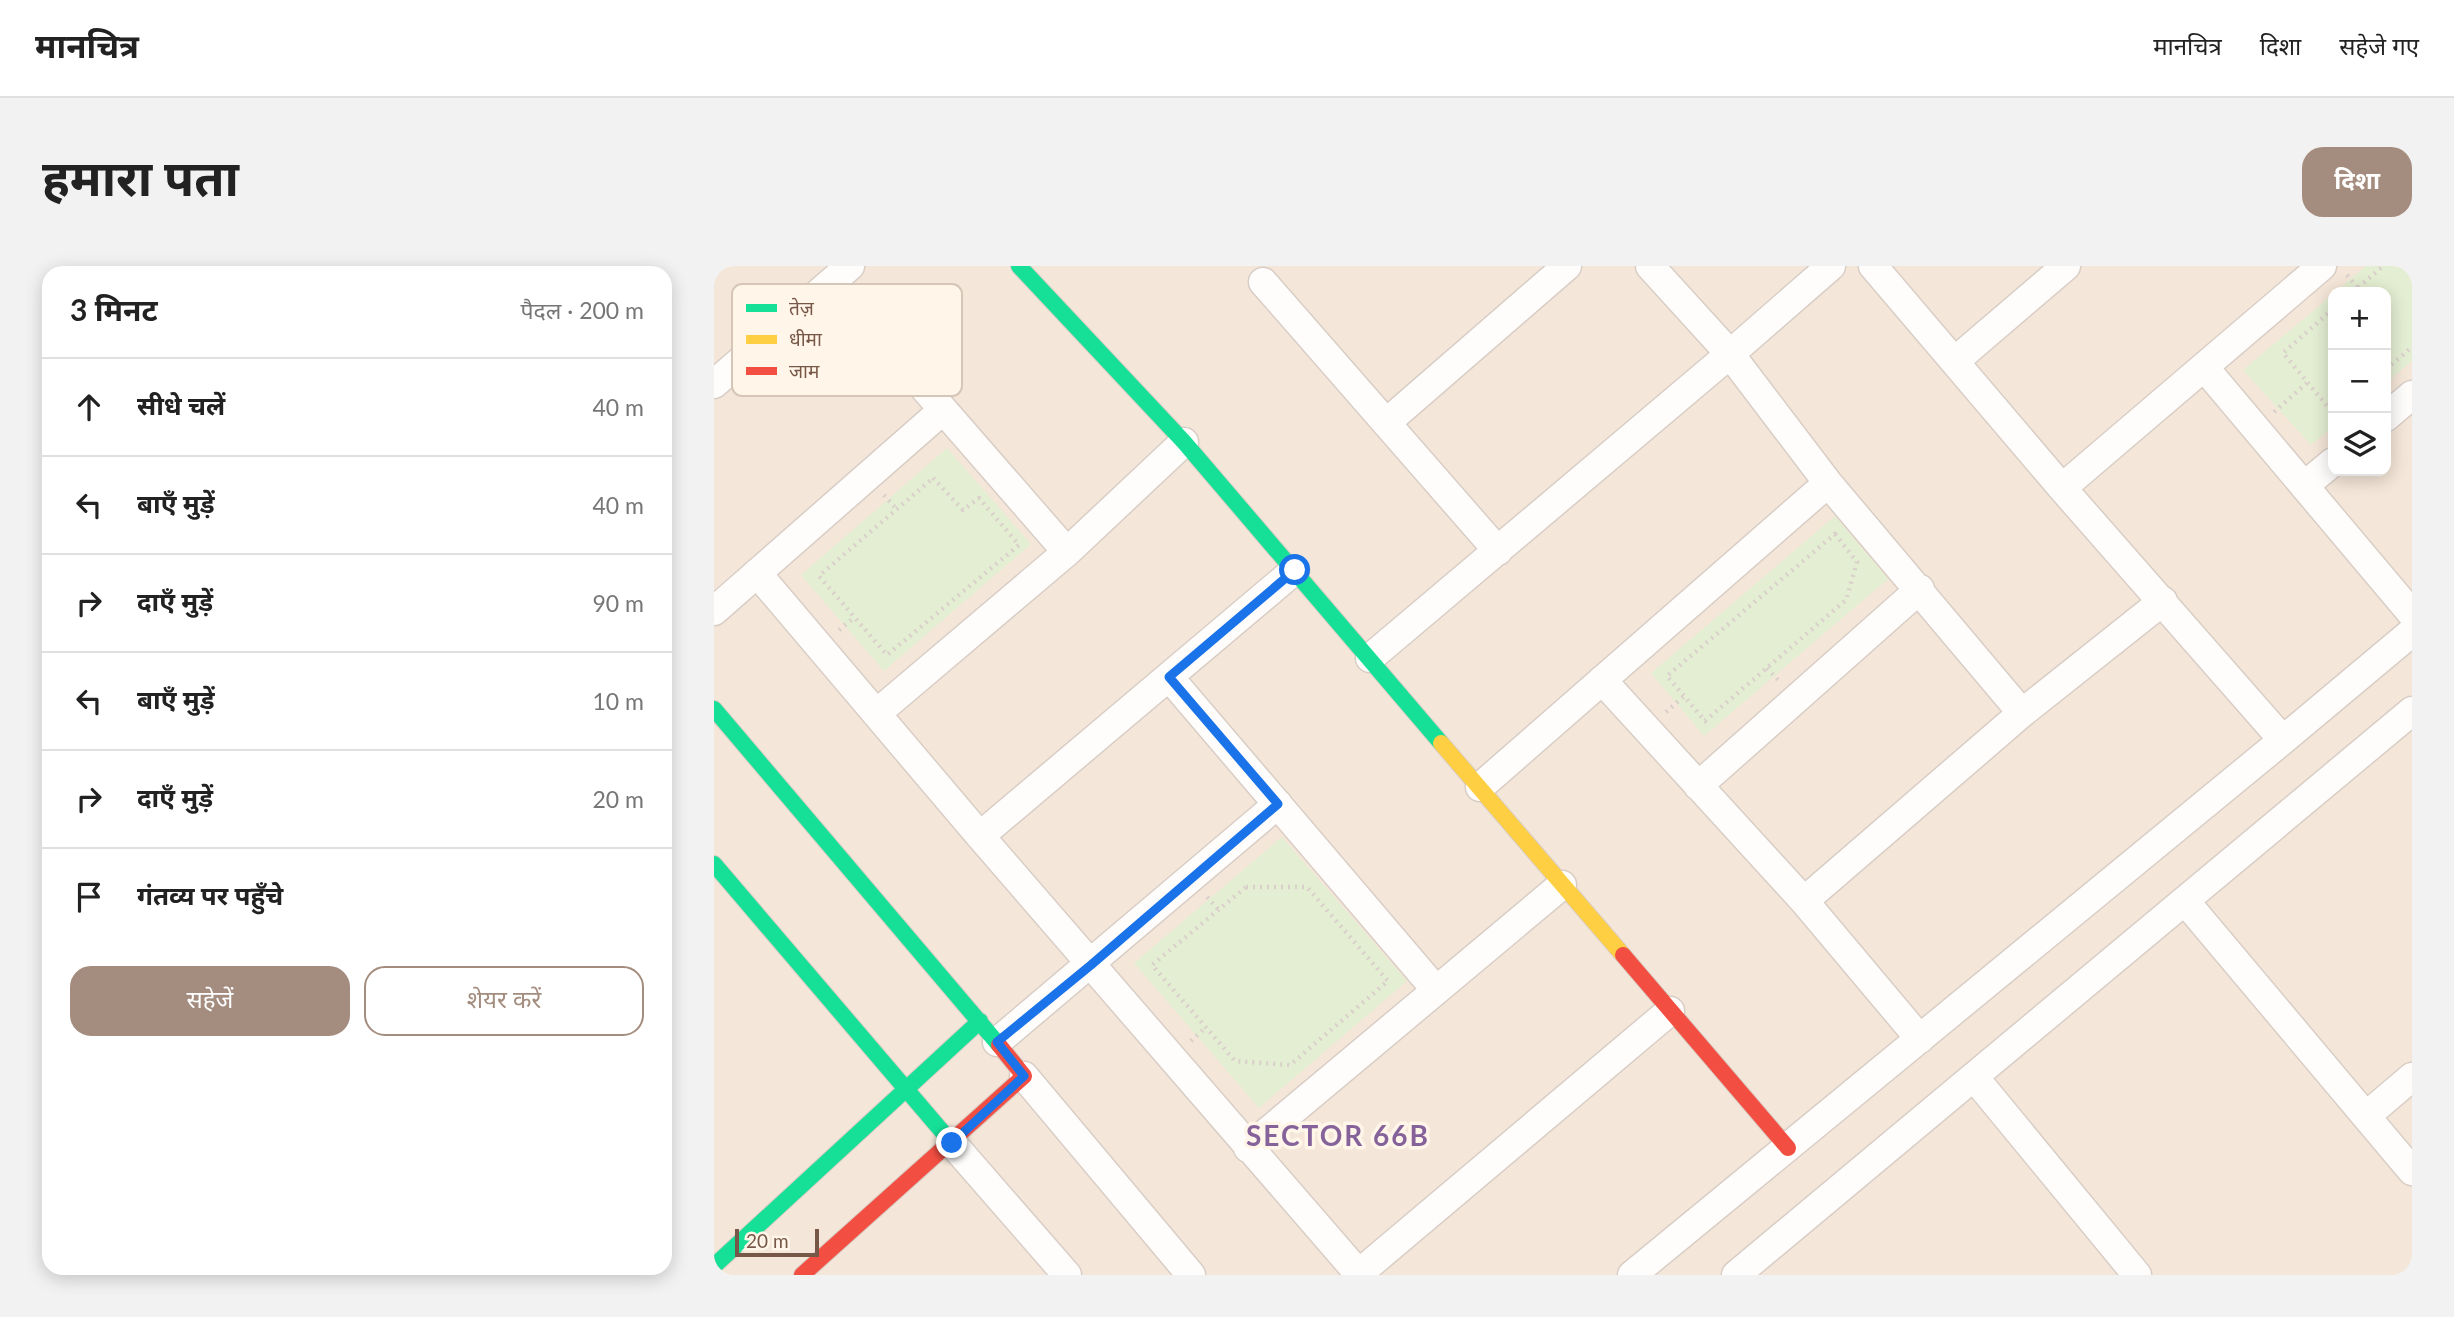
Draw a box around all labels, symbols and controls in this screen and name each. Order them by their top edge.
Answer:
text: मानचित्र [35,25,139,65]
text: मानचित्र [2153,31,2222,60]
text: दिशा [2260,31,2301,60]
text: सहेजे गए [2339,31,2419,60]
button: दिशा [2302,147,2412,217]
text: हमारा पता [42,148,239,206]
legend [732,284,962,396]
map controls [2328,287,2391,476]
button: + [2328,287,2391,350]
text: 3 मिनट [70,291,158,327]
text: पैदल · 200 m [521,296,644,324]
text: तेज़ [789,296,815,319]
text: धीमा [789,327,823,350]
button: − [2328,350,2391,413]
text: जाम [789,359,820,382]
icon: ahead [70,388,108,426]
text: सीधे चलें [137,389,225,421]
text: 40 m [593,393,644,421]
button: layers [2328,413,2391,476]
icon: left [70,486,108,524]
text: बाएँ मुड़ें [137,487,215,519]
text: 40 m [593,491,644,519]
route start [1279,554,1310,585]
icon: right [70,584,108,622]
text: दाएँ मुड़ें [137,585,213,617]
text: 90 m [593,589,644,617]
icon: left [70,682,108,720]
text: बाएँ मुड़ें [137,683,215,715]
text: 10 m [593,687,644,715]
icon: right [70,780,108,818]
text: दाएँ मुड़ें [137,781,213,813]
text: 20 m [593,785,644,813]
icon: arrive [70,878,108,916]
text: गंतव्य पर पहुँचे [137,879,283,911]
button: सहेजें [70,966,350,1036]
button: शेयर करें [364,966,644,1036]
district label: SECTOR 66B [1246,1118,1430,1152]
route end [936,1127,967,1158]
scale bar [735,1226,819,1258]
text: 20 m [746,1229,789,1252]

